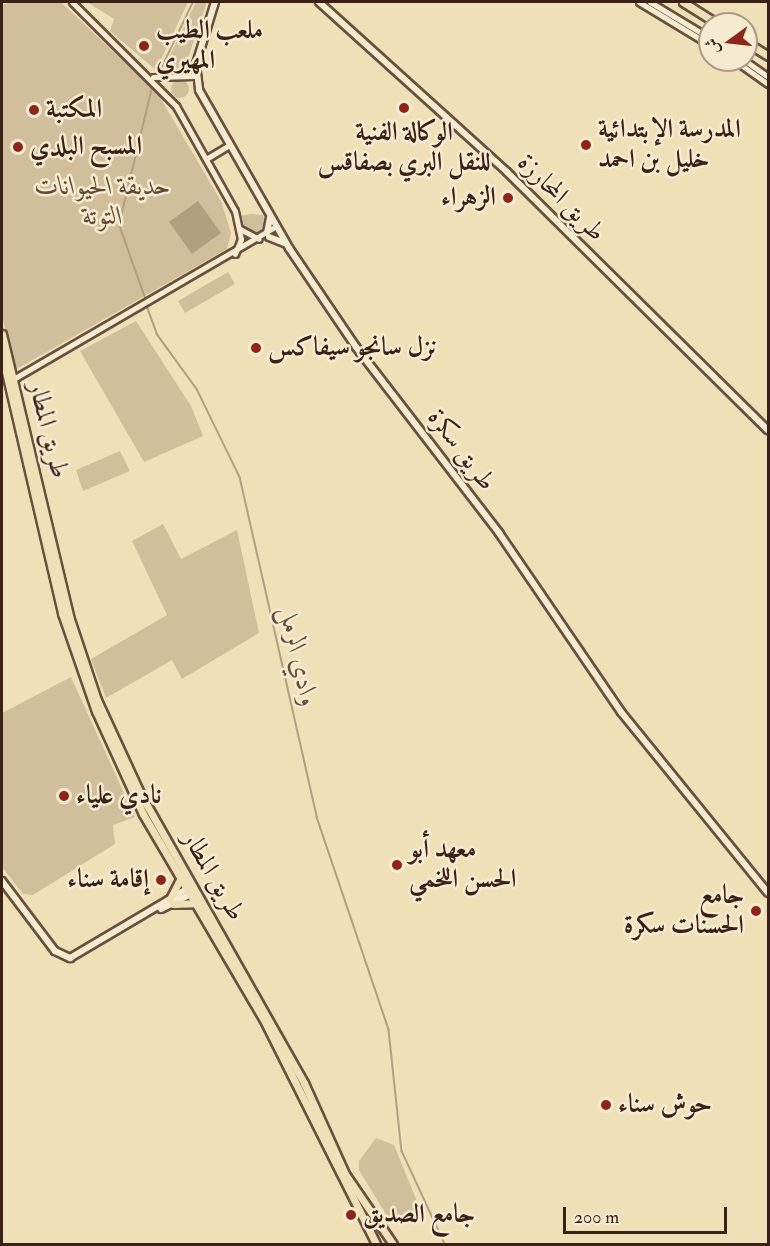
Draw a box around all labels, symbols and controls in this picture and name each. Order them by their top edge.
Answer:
north arrow [698,12,758,72]
place label: ملعب الطيب المهيري [156,15,263,76]
text: ش [701,36,724,56]
marker: ملعب الطيب المهيري [137,39,151,53]
place label: المكتبة [46,94,102,126]
marker: الوكالة الفنية للنقل البري بصفاقس [397,101,411,115]
marker: المكتبة [27,103,41,117]
place label: المدرسة الإبتدائية خليل بن احمد [598,114,741,176]
place label: الوكالة الفنية للنقل البري بصفاقس [317,117,491,178]
place label: المسبح البلدي [30,131,142,163]
marker: المدرسة الإبتدائية خليل بن احمد [579,138,593,152]
marker: المسبح البلدي [11,140,25,154]
street label: طريق المحارزة [511,148,611,248]
park label: حديقة الحيوانات التوتة [35,171,171,232]
place label: الزهراء [441,182,496,214]
marker: الزهراء [501,191,515,205]
place label: نزل سانجو سيفاكس [268,332,437,364]
marker: نزل سانجو سيفاكس [249,341,263,355]
street label: طريق المطار [21,378,75,482]
street label: طريق سكرة [420,403,502,497]
water label: وادي الرمل [272,602,326,710]
place label: نادي علياء [76,780,161,812]
marker: نادي علياء [57,789,71,803]
street label: طريق المطار [175,826,251,926]
place label: معهد أبو الحسن اللخمي [409,834,516,896]
marker: معهد أبو الحسن اللخمي [390,858,404,872]
place label: إقامة سناء [67,864,149,896]
marker: إقامة سناء [154,873,168,887]
place label: جامع الحسنات سكرة [624,880,744,942]
marker: جامع الحسنات سكرة [749,904,763,918]
place label: حوش سناء [618,1089,712,1121]
marker: حوش سناء [599,1098,613,1112]
scale bar [566,1195,730,1233]
place label: جامع الصديق [363,1199,475,1231]
text: 200 m [574,1206,619,1229]
marker: جامع الصديق [344,1208,358,1222]

